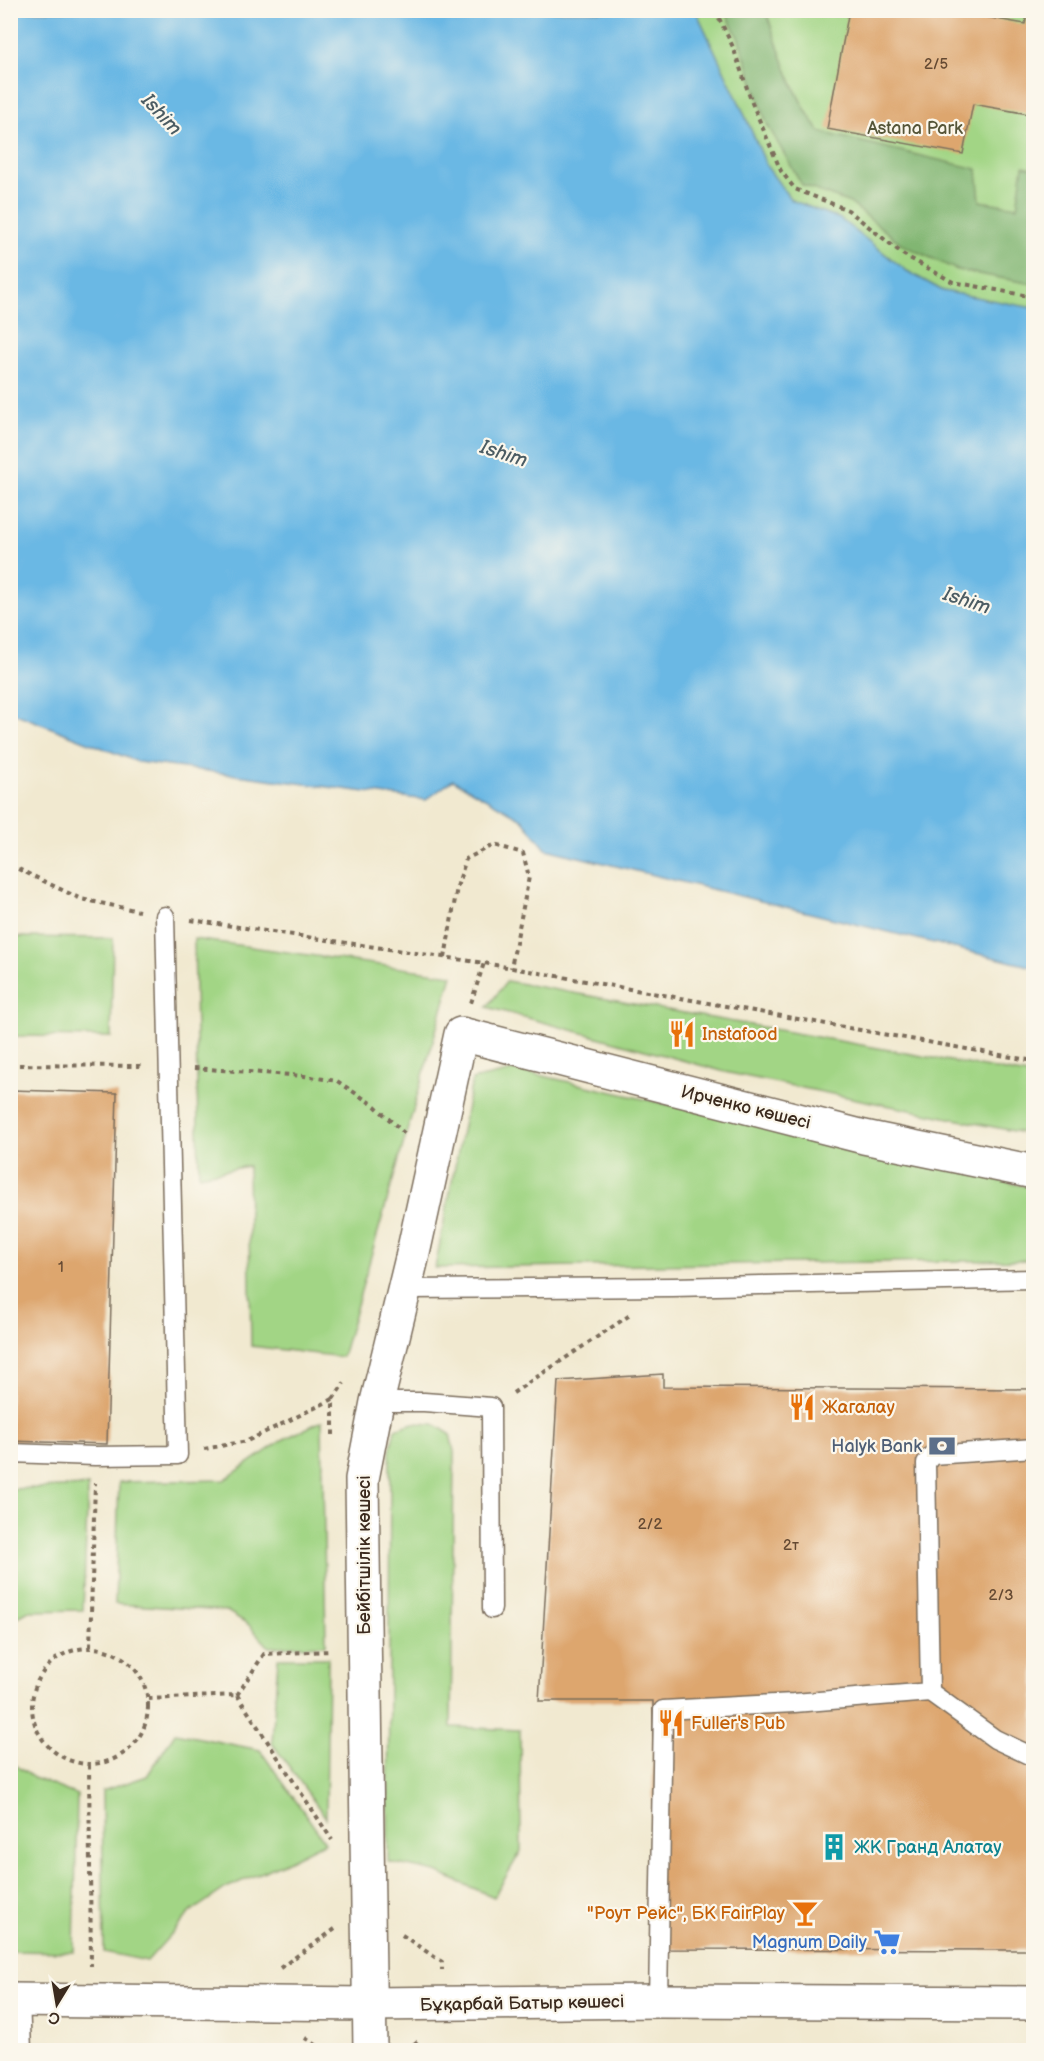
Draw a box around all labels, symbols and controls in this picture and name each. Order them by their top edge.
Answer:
house number: 2/5 [924,55,948,74]
water label: Ishim [135,88,186,140]
park label: Astana Park [867,118,963,139]
water label: Ishim [476,435,530,473]
water label: Ishim [939,582,993,620]
restaurant icon: Instafood [667,1019,697,1049]
place label: Instafood [702,1024,777,1045]
street label: Ирченко көшесі [679,1081,813,1134]
house number: 1 [58,1258,64,1277]
restaurant icon: Жагалау [787,1392,817,1422]
place label: Жагалау [822,1397,895,1418]
bank icon: Halyk Bank [927,1431,957,1461]
place label: Halyk Bank [831,1436,922,1457]
street label: Бейбітшілік көшесі [354,1475,375,1635]
house number: 2/2 [638,1515,662,1534]
house number: 2т [783,1536,799,1555]
house number: 2/3 [989,1586,1013,1605]
restaurant icon: Fuller's Pub [656,1708,686,1738]
place label: Fuller's Pub [691,1713,785,1734]
building icon: ЖК Гранд Алатау [819,1832,849,1862]
place label: ЖК Гранд Алатау [854,1837,1002,1858]
bar icon: "Роут Рейс", БК FairPlay [790,1898,820,1928]
place label: "Роут Рейс", БК FairPlay [587,1903,786,1924]
supermarket icon: Magnum Daily [872,1927,902,1957]
place label: Magnum Daily [752,1932,868,1953]
north arrow [27,1974,87,2034]
street label: Бұқарбай Батыр көшесі [420,1991,624,2016]
text: С [47,2007,62,2028]

